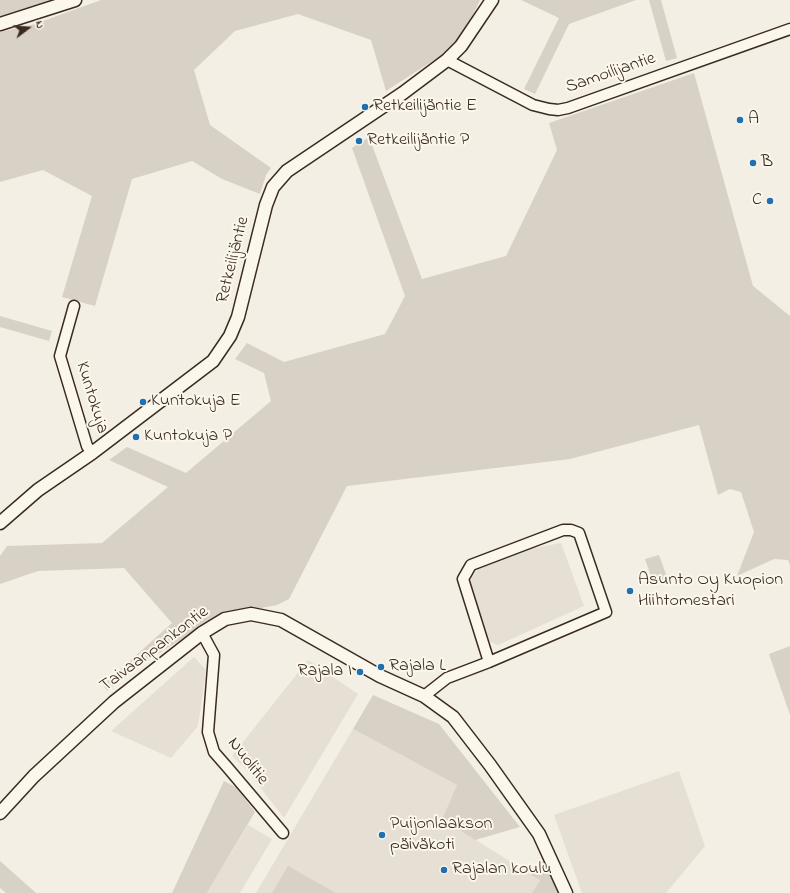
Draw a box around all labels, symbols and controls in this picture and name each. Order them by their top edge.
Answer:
north arrow [8,8,48,48]
text: N [31,19,48,30]
street label: Samoilijantie [563,49,659,99]
place label: Retkeilijäntie E [373,96,477,118]
marker: Retkeilijäntie E [360,102,370,112]
place label: A [748,109,759,131]
marker: A [735,115,745,125]
place label: Retkeilijäntie P [367,130,469,152]
marker: Retkeilijäntie P [354,136,364,146]
place label: B [761,152,773,174]
marker: B [748,158,758,168]
place label: C [752,190,762,212]
marker: C [765,196,775,206]
street label: Retkeilijäntie [213,214,255,306]
street label: Kuntokuja [70,359,112,437]
place label: Kuntokuja E [151,391,241,413]
marker: Kuntokuja E [138,397,148,407]
place label: Kuntokuja P [144,426,232,448]
marker: Kuntokuja P [131,432,141,442]
place label: Asunto Oy Kuopion Hiihtomestari [638,570,783,612]
marker: Asunto Oy Kuopion Hiihtomestari [625,586,635,596]
street label: Taivaanpankontie [96,602,214,698]
place label: Rajala L [389,656,446,678]
place label: Rajala I [298,661,352,683]
marker: Rajala L [376,662,386,672]
marker: Rajala I [355,667,365,677]
street label: Nuolitie [222,734,272,790]
place label: Puijonlaakson päiväkoti [390,814,492,856]
marker: Puijonlaakson päiväkoti [377,830,387,840]
place label: Rajalan koulu [452,859,552,881]
marker: Rajalan koulu [439,865,449,875]

